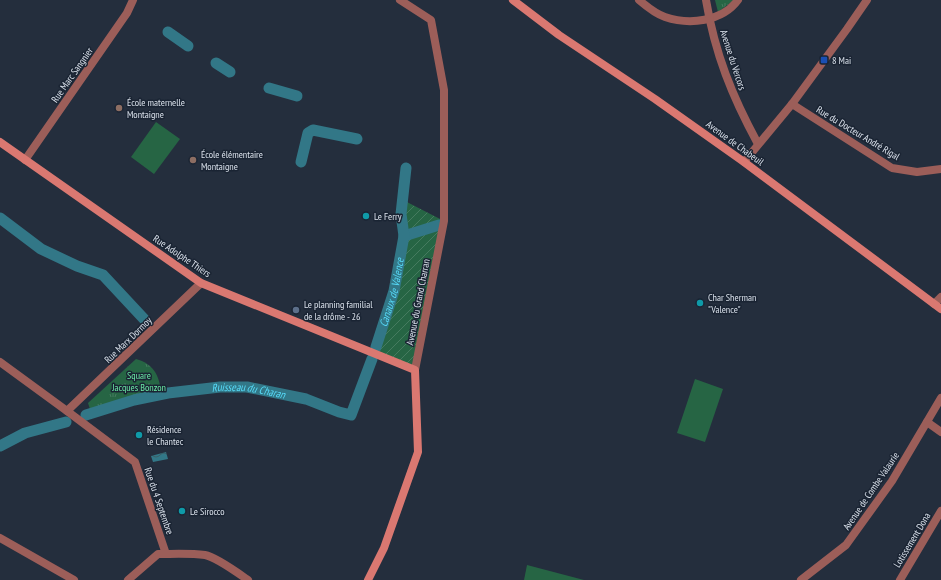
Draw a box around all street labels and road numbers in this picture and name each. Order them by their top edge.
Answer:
street label: Avenue du Vercors [717,28,749,92]
street label: Rue Marc Sangnier [48,45,96,105]
street label: Rue du Docteur André Rigal [814,103,903,163]
street label: Avenue de Chabeuil [704,118,767,169]
street label: Rue Adolphe Thiers [151,232,214,280]
street label: Avenue du Grand Charran [403,258,433,346]
street label: Rue Marx Dormoy [101,314,155,366]
street label: Avenue de Combe Valaurie [840,449,902,533]
street label: Rue du 4 Septembre [141,466,177,536]
street label: Lotissement Dona [891,510,933,570]

